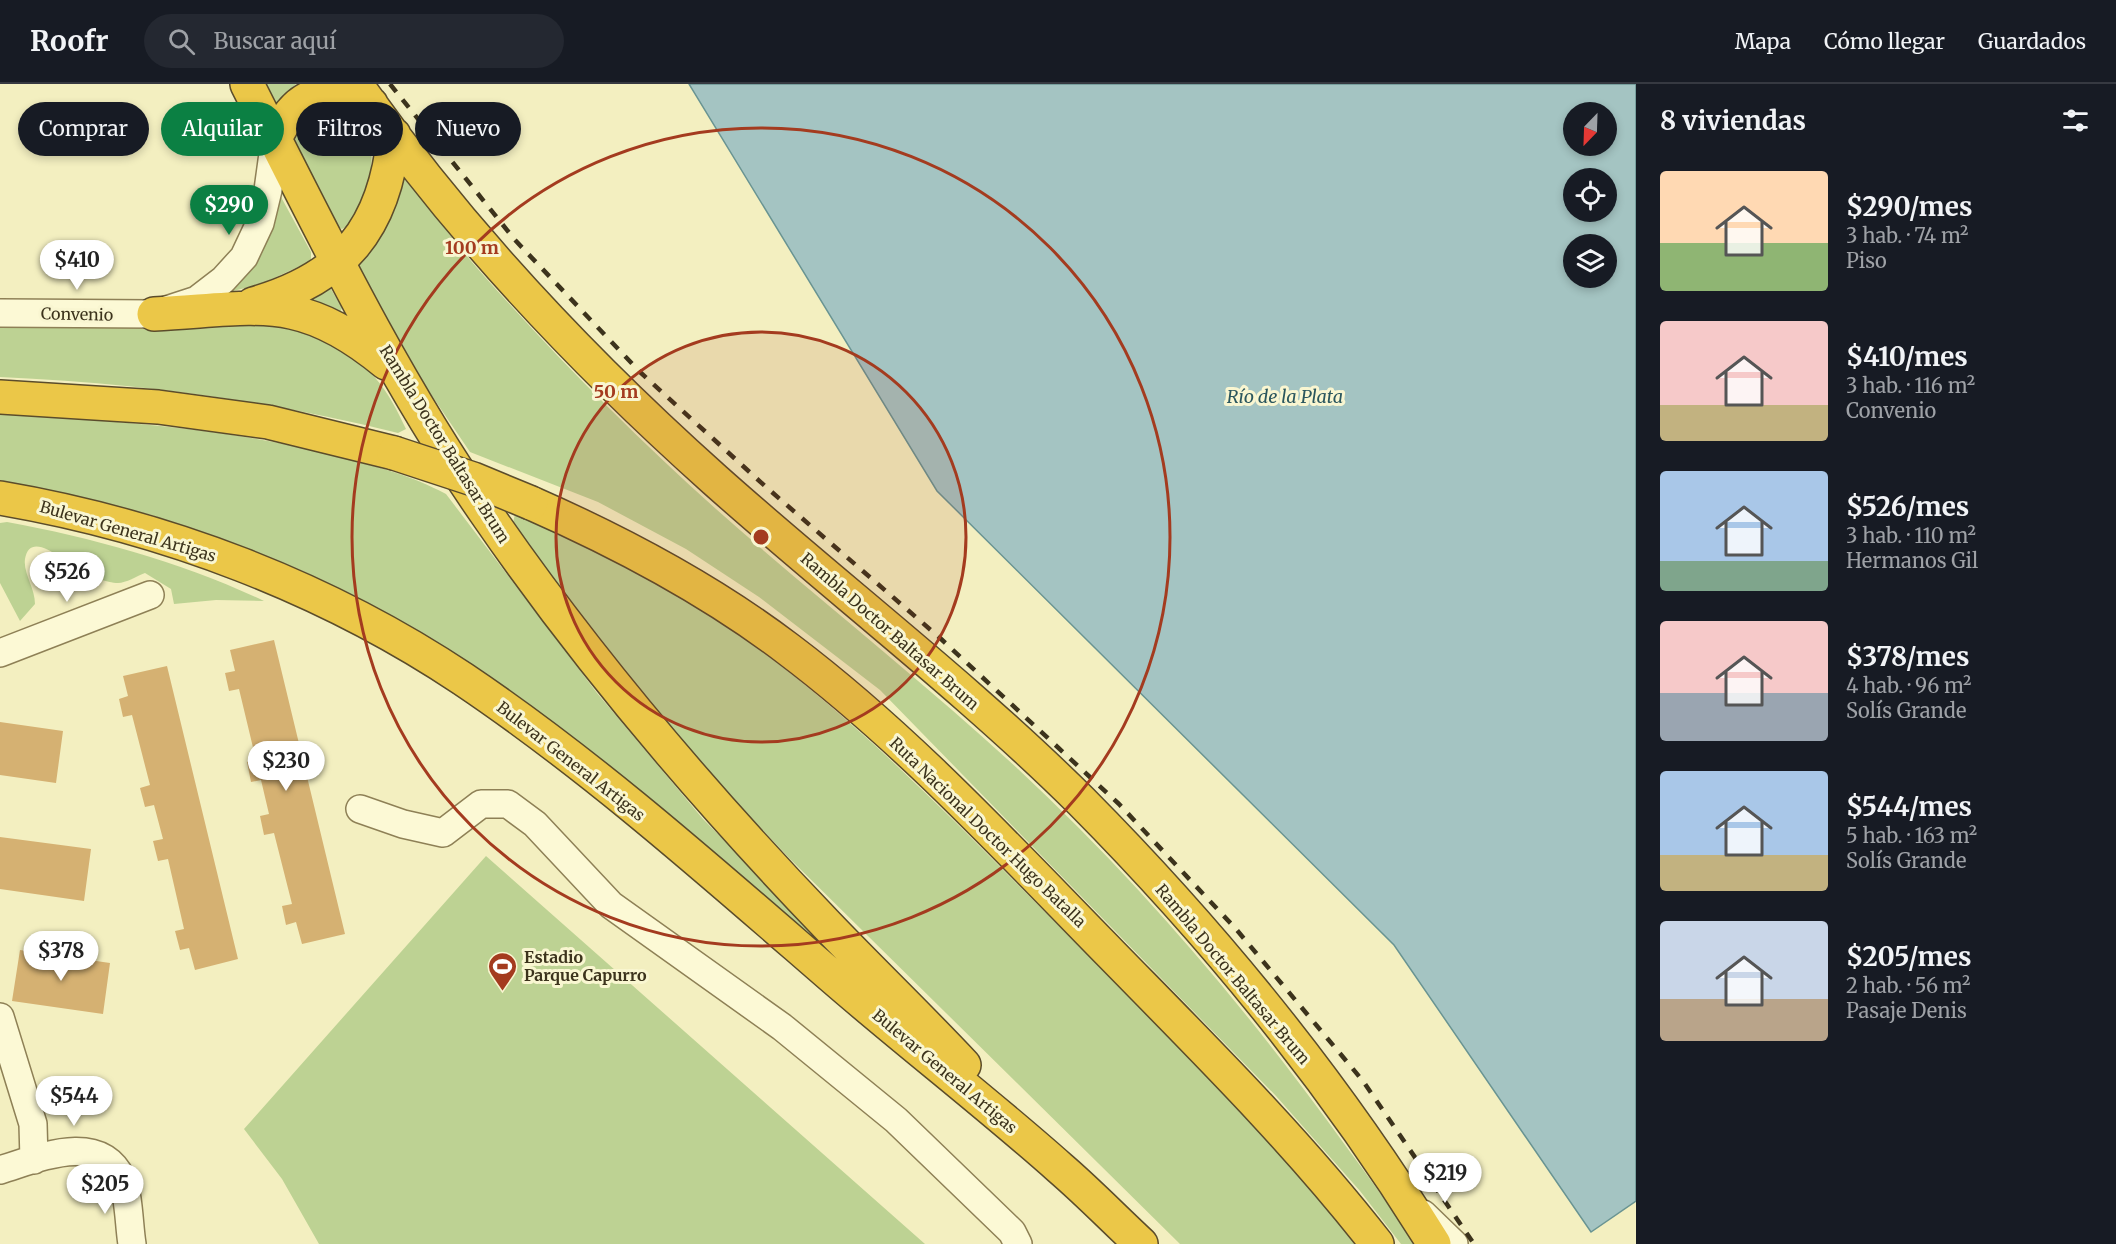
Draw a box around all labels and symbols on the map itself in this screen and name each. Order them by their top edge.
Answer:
north arrow [1563,102,1617,156]
pin: $290 [193,185,265,236]
text: 100 m [445,236,499,259]
pin: $410 [41,240,113,291]
street label: Convenio [41,303,113,325]
street label: Rambla Doctor Baltasar Brum [376,341,514,547]
text: 50 m [594,380,638,403]
water label: Río de la Plata [1227,385,1343,408]
street label: Bulevar General Artigas [38,496,219,566]
centre of rings [751,527,771,547]
street label: Rambla Doctor Baltasar Brum [797,548,983,714]
pin: $526 [31,552,103,603]
street label: Bulevar General Artigas [493,697,649,825]
street label: Ruta Nacional Doctor Hugo Batalla [886,733,1091,932]
pin: $230 [250,741,322,792]
street label: Rambla Doctor Baltasar Brum [1152,880,1315,1068]
pin: $378 [25,931,97,982]
place label: Estadio Parque Capurro [524,947,647,985]
sports icon: Estadio Parque Capurro [487,950,519,992]
street label: Bulevar General Artigas [869,1005,1021,1137]
pin: $544 [38,1076,110,1127]
pin: $219 [1409,1153,1481,1204]
pin: $205 [69,1164,141,1215]

